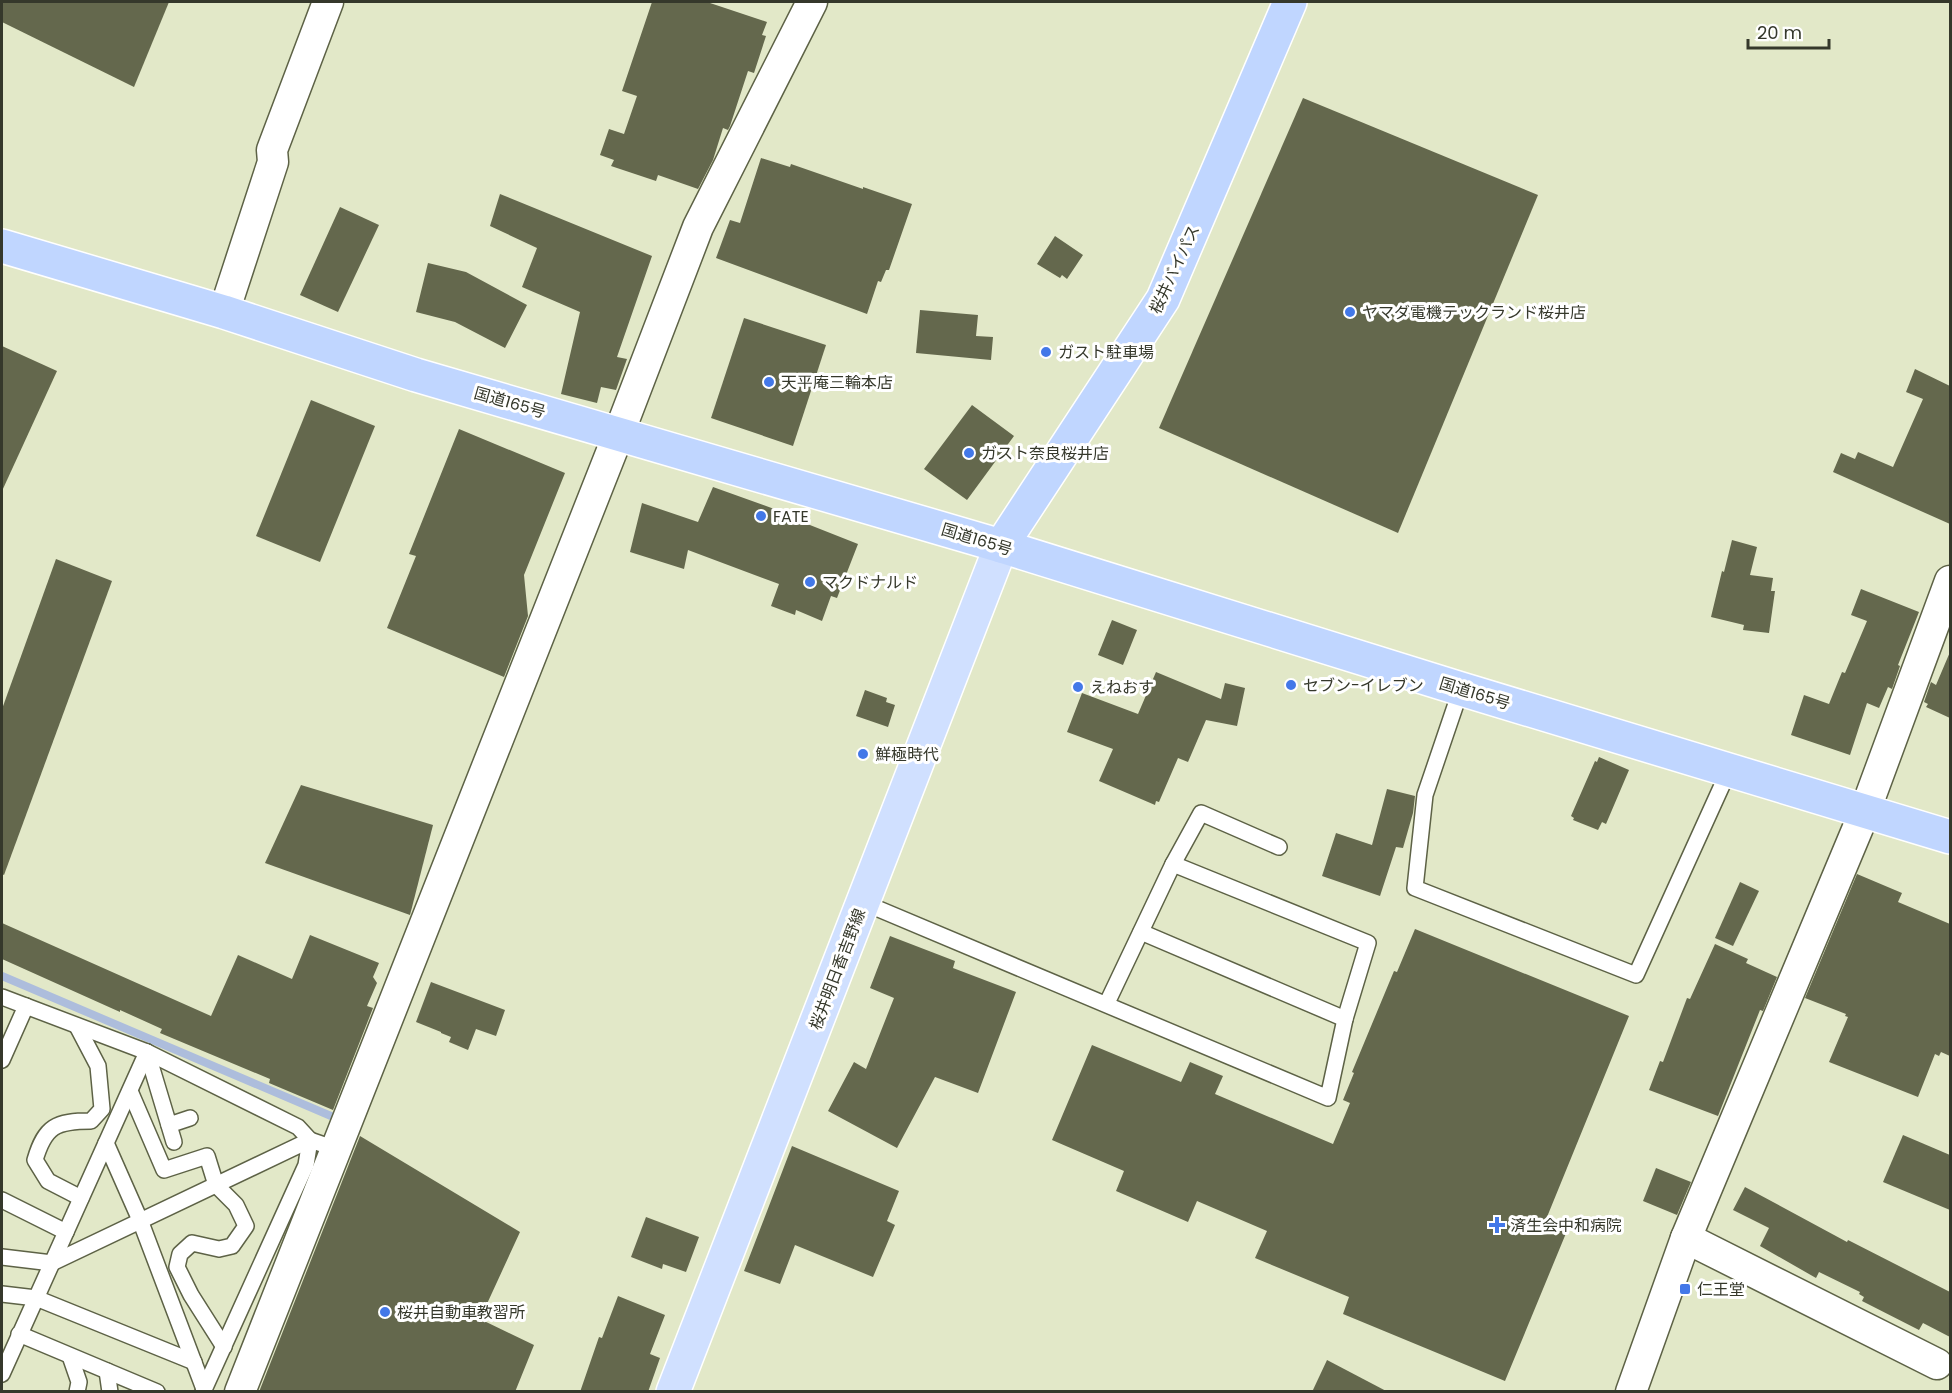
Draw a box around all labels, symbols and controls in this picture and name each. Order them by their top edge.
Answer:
scale bar [1748,12,1829,50]
text: 20 m [1757,20,1802,45]
street label: 桜井バイパス [1144,221,1205,317]
place label: ヤマダ電機テックランド桜井店 [1362,301,1586,324]
marker: ヤマダ電機テックランド桜井店 [1343,305,1357,319]
place label: ガスト駐車場 [1058,341,1154,364]
marker: ガスト駐車場 [1039,345,1053,359]
place label: 天平庵三輪本店 [781,371,893,394]
marker: 天平庵三輪本店 [762,375,776,389]
street label: 国道165号 [471,381,548,424]
place label: ガスト奈良桜井店 [981,442,1109,465]
marker: ガスト奈良桜井店 [962,446,976,460]
place label: FATE [773,505,809,528]
marker: FATE [754,509,768,523]
street label: 国道165号 [938,518,1015,561]
place label: マクドナルド [822,571,918,594]
marker: マクドナルド [803,575,817,589]
street label: 国道165号 [1436,672,1513,715]
place label: セブン-イレブン [1303,674,1424,697]
place label: えねおす [1090,676,1154,699]
marker: セブン-イレブン [1284,678,1298,692]
marker: えねおす [1071,680,1085,694]
place label: 鮮極時代 [875,743,939,766]
marker: 鮮極時代 [856,747,870,761]
street label: 桜井明日香吉野線 [804,905,871,1033]
place label: 済生会中和病院 [1510,1214,1622,1237]
marker: 済生会中和病院 [1488,1216,1506,1234]
place label: 仁王堂 [1697,1278,1745,1301]
marker: 仁王堂 [1678,1282,1692,1296]
place label: 桜井自動車教習所 [397,1301,525,1324]
marker: 桜井自動車教習所 [378,1305,392,1319]

